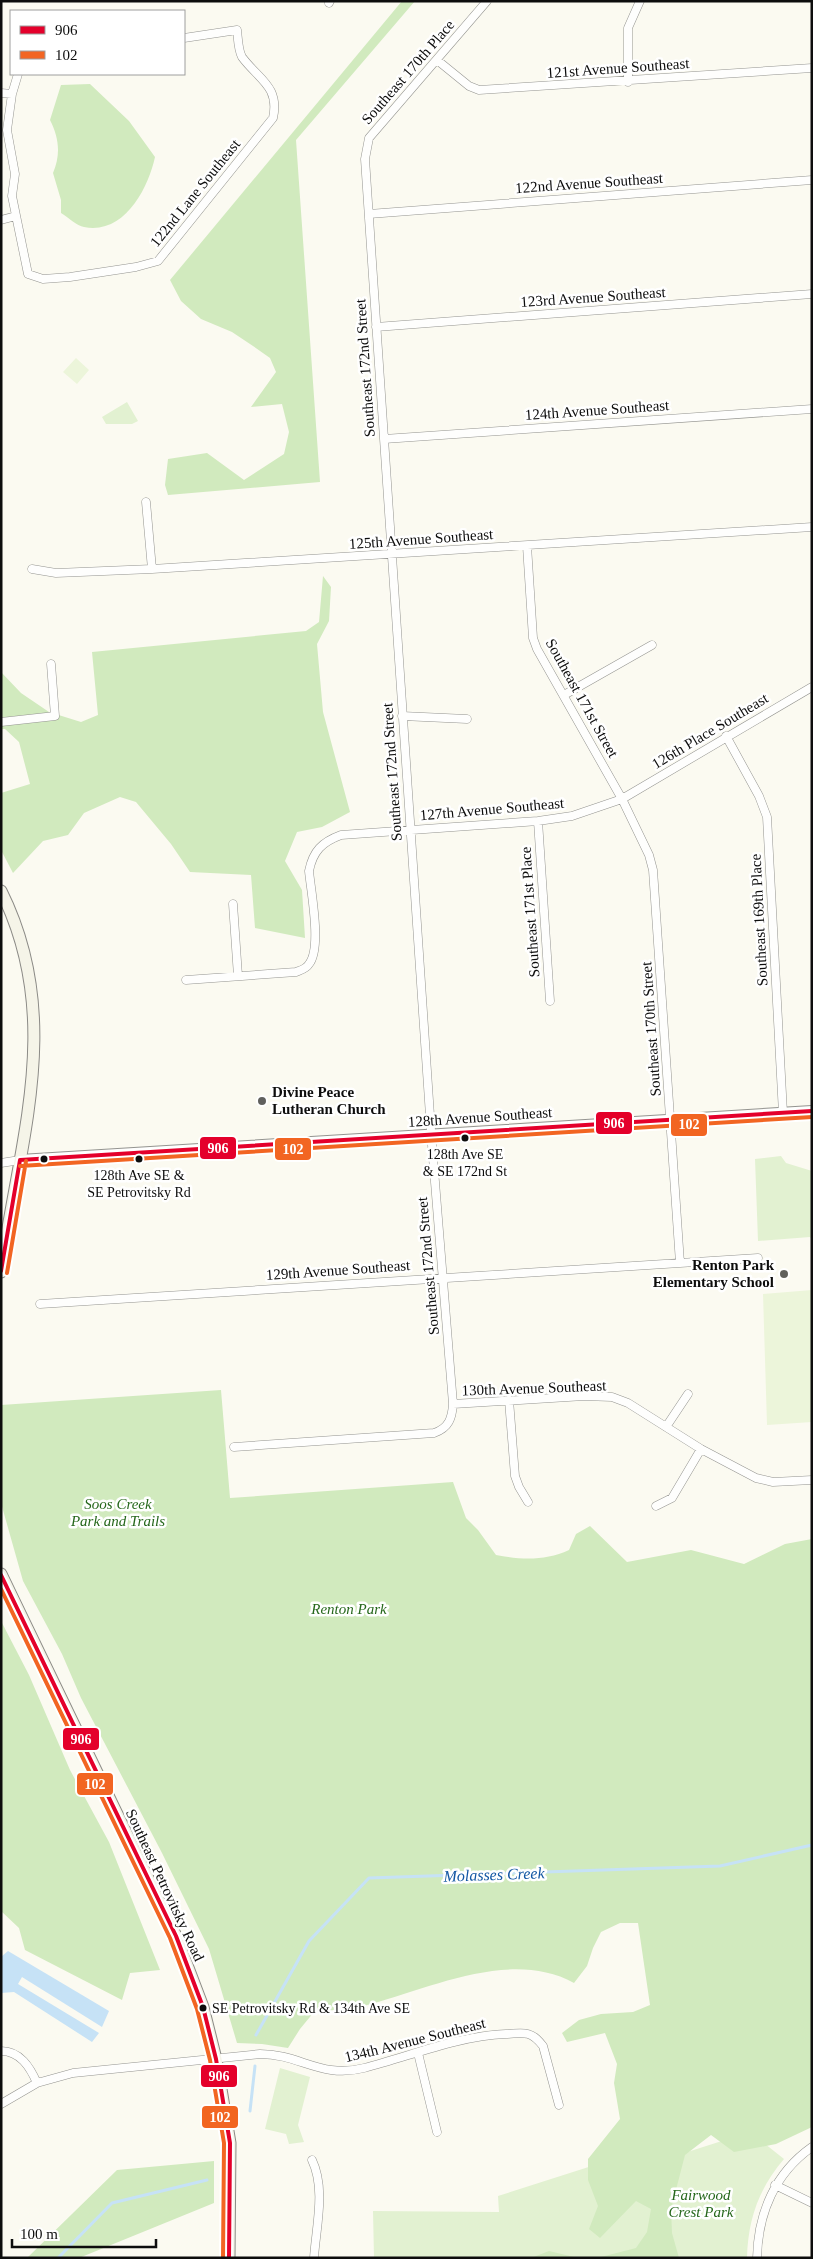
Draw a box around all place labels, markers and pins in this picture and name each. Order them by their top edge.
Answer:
place label: Divine Peace Lutheran Church [272,1084,386,1117]
marker: Divine Peace Lutheran Church [256,1095,268,1107]
marker: 128th Ave SE & SE 172nd St [460,1133,470,1143]
place label: 128th Ave SE & SE 172nd St [423,1147,507,1179]
unlabelled marker [39,1154,49,1164]
marker: 128th Ave SE & SE Petrovitsky Rd [134,1154,144,1164]
place label: 128th Ave SE & SE Petrovitsky Rd [87,1168,191,1200]
place label: Renton Park Elementary School [653,1257,775,1290]
marker: Renton Park Elementary School [778,1268,790,1280]
place label: SE Petrovitsky Rd & 134th Ave SE [212,2001,410,2016]
marker: SE Petrovitsky Rd & 134th Ave SE [198,2003,208,2013]

